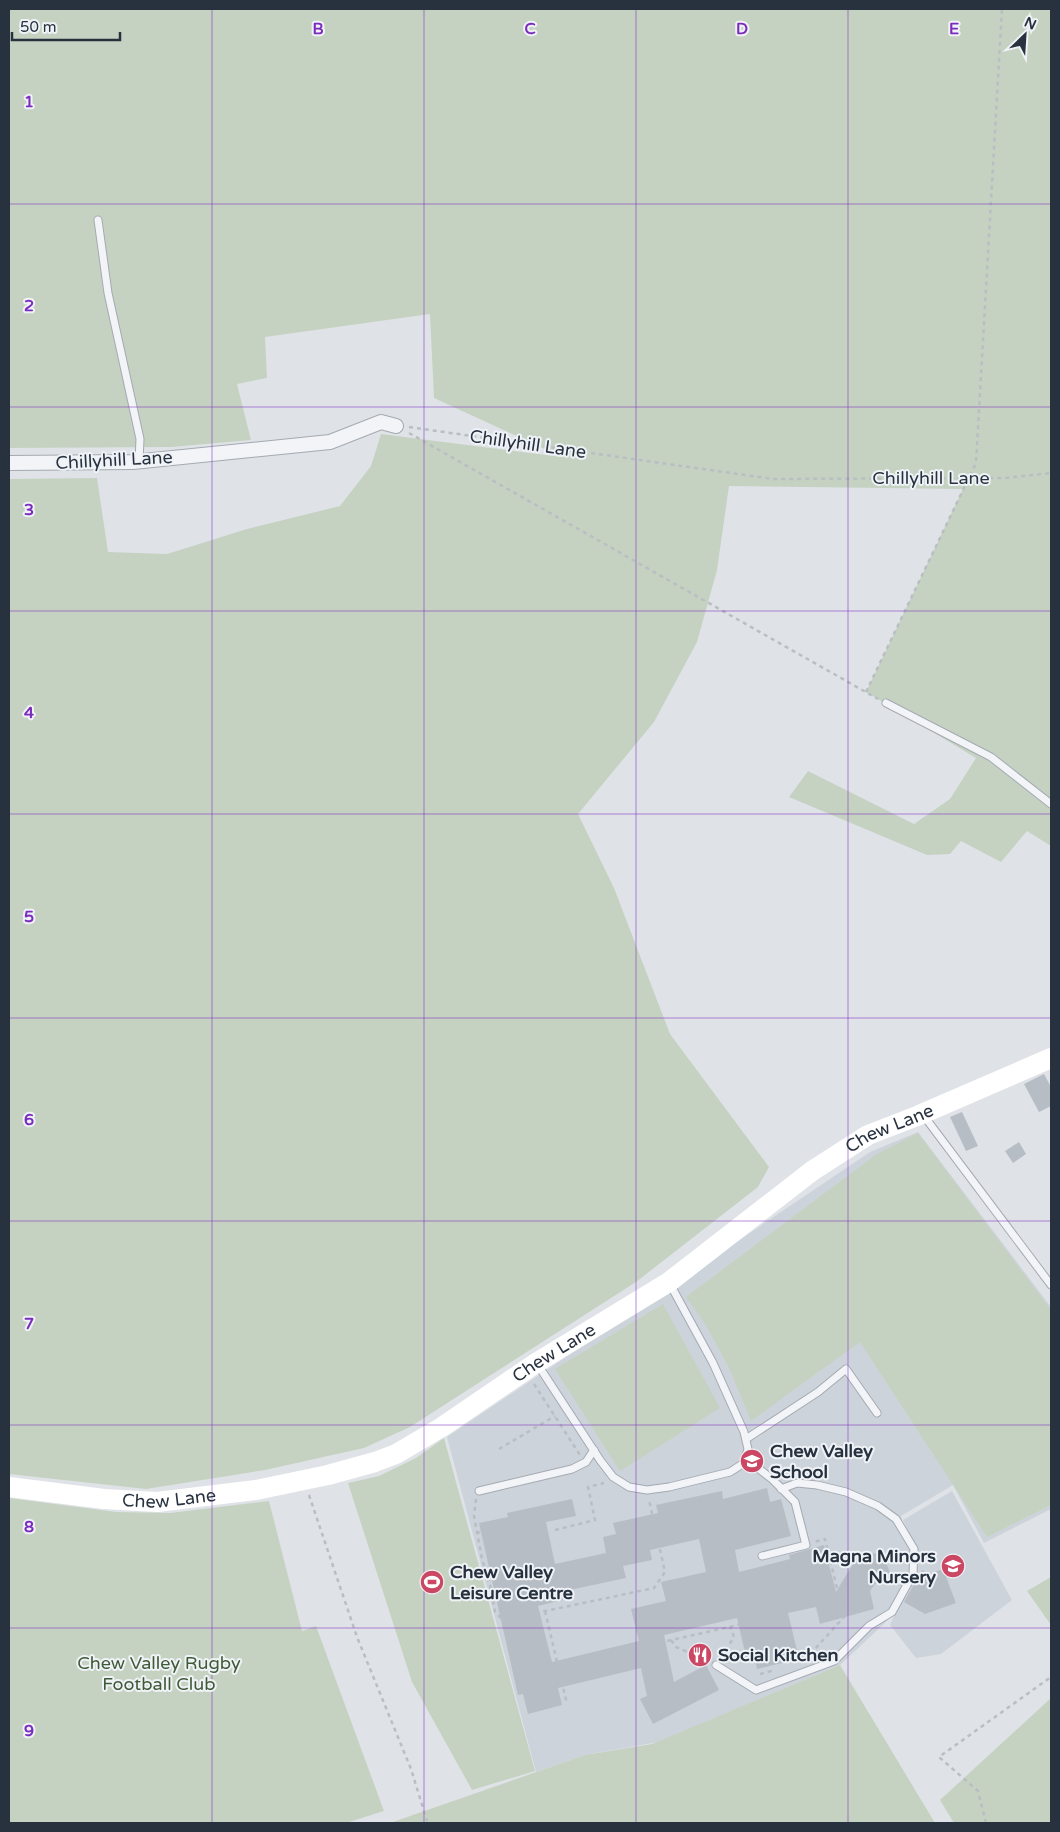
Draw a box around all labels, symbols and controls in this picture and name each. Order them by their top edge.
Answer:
scale bar [12,10,120,42]
north arrow [1000,10,1050,60]
text: N [1022,14,1039,34]
text: 50 m [20,18,57,36]
text: B [312,19,324,39]
text: C [524,19,536,39]
text: D [736,19,748,39]
text: E [949,19,959,39]
text: 1 [24,92,34,112]
text: 2 [24,296,34,316]
street label: Chillyhill Lane [468,425,588,463]
street label: Chillyhill Lane [55,446,173,474]
street label: Chillyhill Lane [872,467,990,489]
text: 3 [24,500,34,520]
text: 4 [24,703,34,723]
text: 5 [24,907,34,927]
street label: Chew Lane [841,1099,937,1158]
text: 6 [24,1110,34,1130]
text: 7 [24,1314,34,1334]
street label: Chew Lane [508,1318,600,1387]
place label: Chew Valley School [770,1440,873,1483]
school or university icon: Chew Valley School [739,1448,765,1474]
street label: Chew Lane [121,1484,217,1513]
text: 8 [24,1517,34,1537]
place label: Magna Minors Nursery [812,1545,936,1588]
school or university icon: Magna Minors Nursery [940,1553,966,1579]
place label: Chew Valley Leisure Centre [450,1561,573,1604]
sports icon: Chew Valley Leisure Centre [419,1569,445,1595]
restaurant icon: Social Kitchen [687,1642,713,1668]
place label: Social Kitchen [718,1644,838,1666]
park label: Chew Valley Rugby Football Club [77,1652,241,1695]
text: 9 [24,1721,34,1741]

